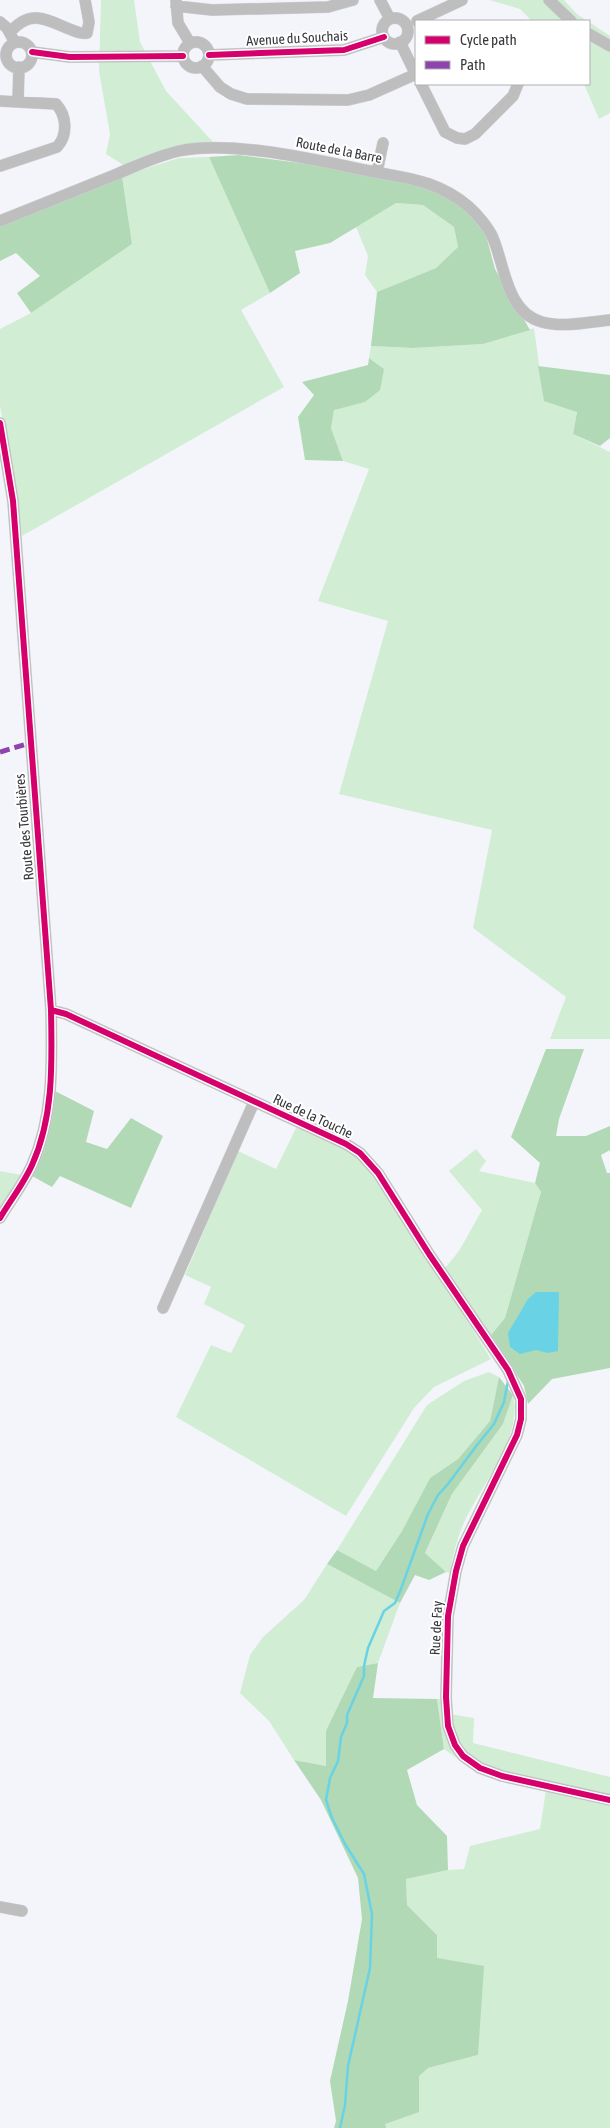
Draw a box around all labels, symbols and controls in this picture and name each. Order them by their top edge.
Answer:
legend [415,20,590,85]
street label: Avenue du Souchais [246,27,348,49]
text: Cycle path [460,31,517,48]
text: Path [460,56,486,73]
street label: Route de la Barre [295,134,383,166]
street label: Route des Tourbières [11,773,37,881]
street label: Rue de la Touche [271,1091,355,1141]
street label: Rue de Fay [427,1600,445,1656]

